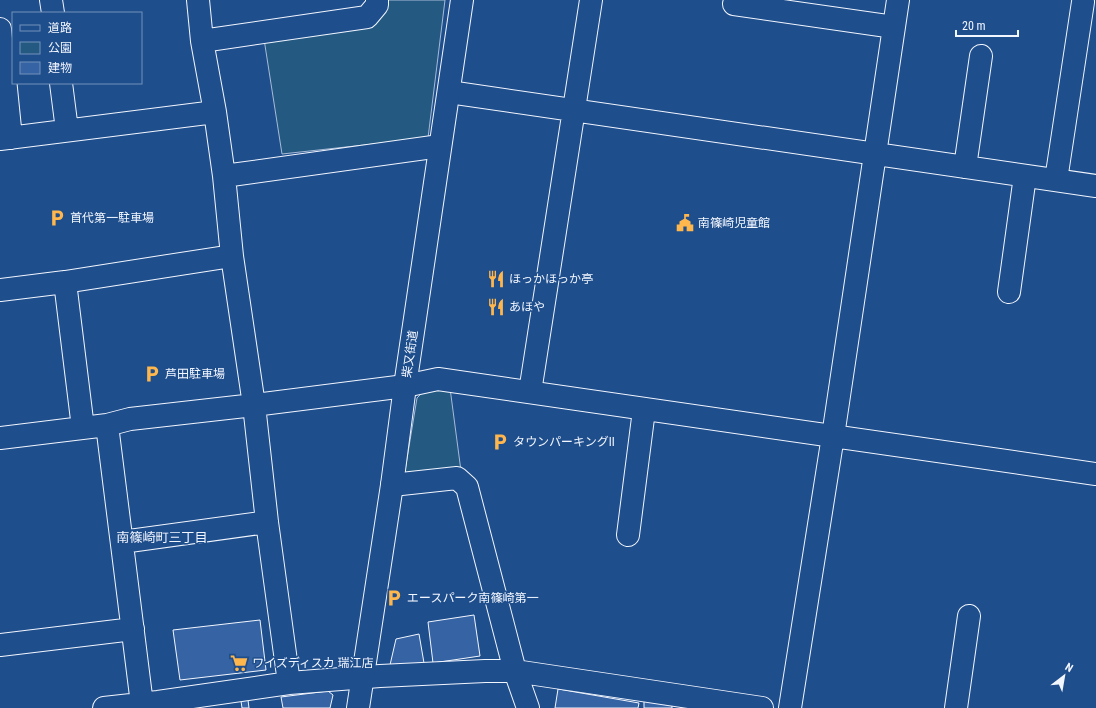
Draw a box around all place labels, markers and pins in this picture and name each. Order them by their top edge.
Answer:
parking icon: 首代第一駐車場 [47,208,67,228]
place label: 首代第一駐車場 [70,211,154,225]
public building icon: 南篠崎児童館 [675,213,695,233]
place label: 南篠崎児童館 [698,216,770,230]
restaurant icon: ほっかほっか亭 [486,269,506,289]
place label: ほっかほっか亭 [509,272,593,286]
restaurant icon: あほや [486,297,506,317]
place label: あほや [509,300,545,314]
parking icon: 芦田駐車場 [142,364,162,384]
place label: 芦田駐車場 [165,367,225,381]
parking icon: タウンパーキングII [490,432,510,452]
place label: タウンパーキングII [513,435,615,449]
parking icon: エースパーク南篠崎第一 [384,588,404,608]
place label: エースパーク南篠崎第一 [407,591,538,605]
supermarket icon: ワイズディスカ 瑞江店 [229,653,249,673]
place label: ワイズディスカ 瑞江店 [252,656,374,670]

